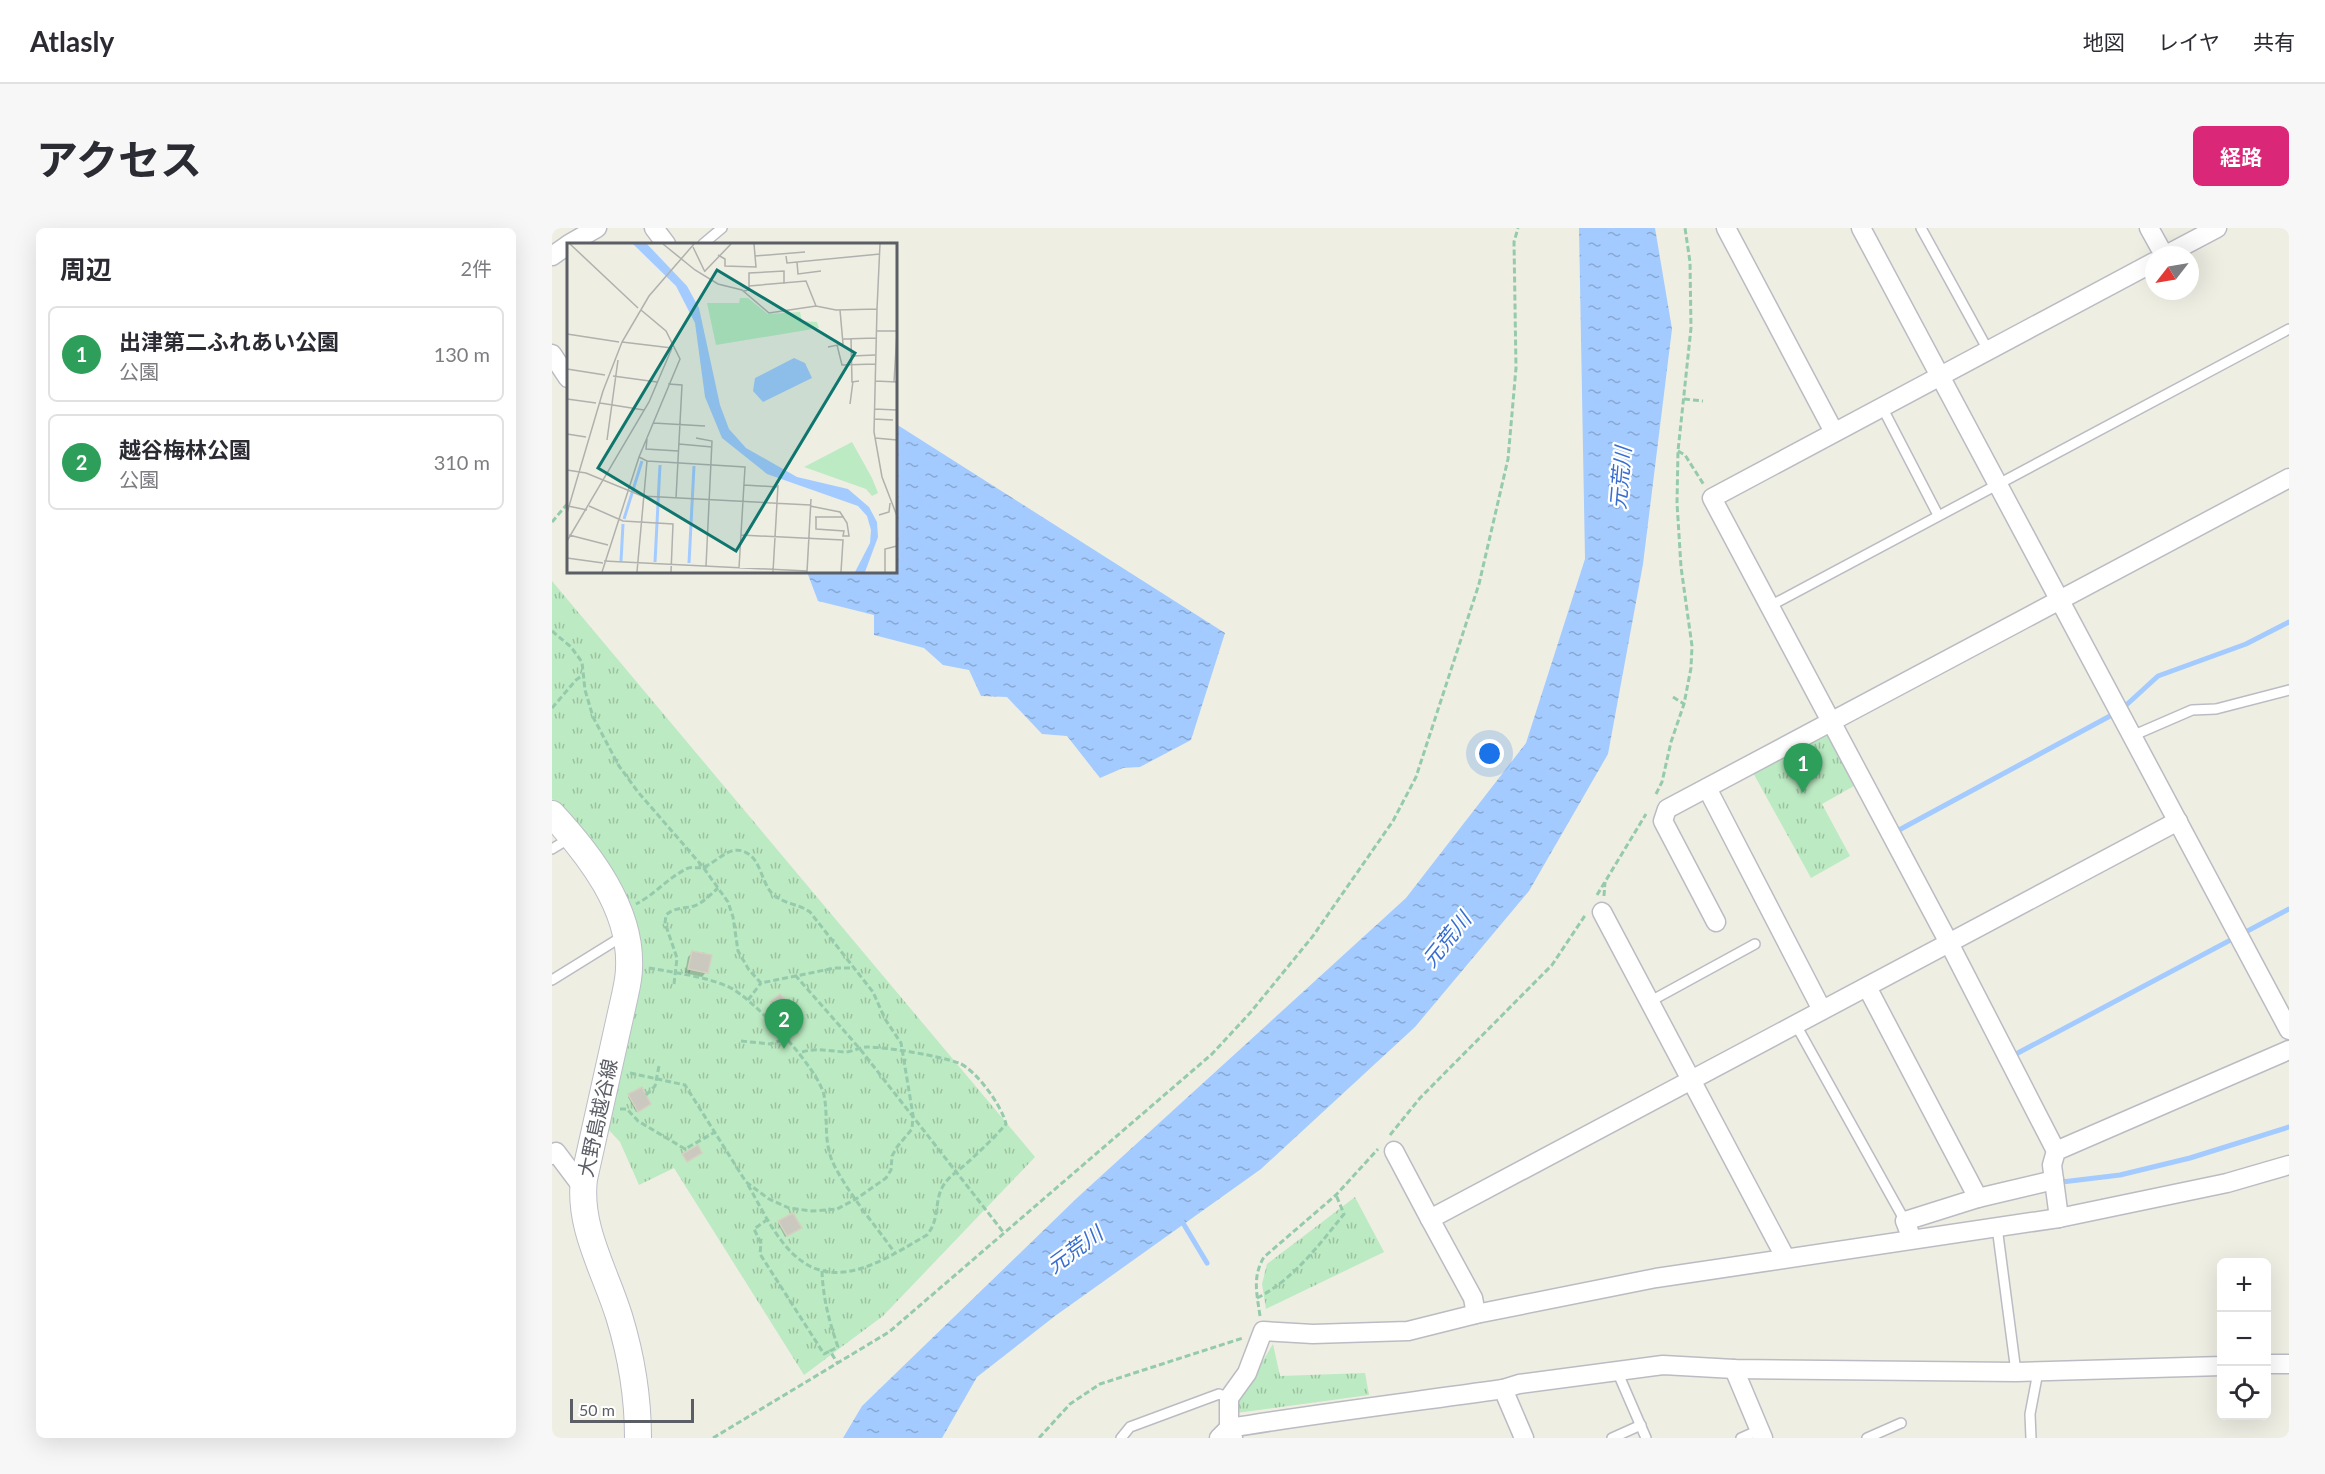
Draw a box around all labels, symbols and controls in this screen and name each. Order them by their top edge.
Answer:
text: Atlasly [30,24,114,58]
text: 地図 [2083,29,2125,54]
text: レイヤ [2158,29,2220,54]
text: 共有 [2253,29,2295,54]
button: 経路 [2193,126,2289,186]
text: アクセス [36,134,202,184]
inset map [567,243,897,573]
north arrow [2145,246,2199,300]
text: 周辺 [60,253,112,285]
text: 2件 [460,256,492,280]
text: 出津第二ふれあい公園 [119,328,339,355]
text: 1 [76,342,87,366]
text: 130 m [434,342,490,366]
text: 公園 [119,359,159,383]
text: 越谷梅林公園 [119,436,251,463]
water label: 元荒川 [1604,443,1635,510]
text: 2 [76,450,87,474]
text: 310 m [434,450,490,474]
text: 公園 [119,467,159,491]
your location [1475,739,1504,768]
pin: 1 [1784,744,1822,793]
water label: 元荒川 [1416,905,1477,971]
pin: 2 [764,1000,804,1049]
street label: 大野島越谷線 [573,1057,621,1179]
water label: 元荒川 [1041,1219,1109,1277]
map controls [2217,1258,2271,1420]
button: + [2217,1258,2271,1312]
button: − [2217,1312,2271,1366]
button: locate [2217,1366,2271,1420]
scale bar [570,1396,694,1424]
text: 50 m [579,1400,615,1419]

